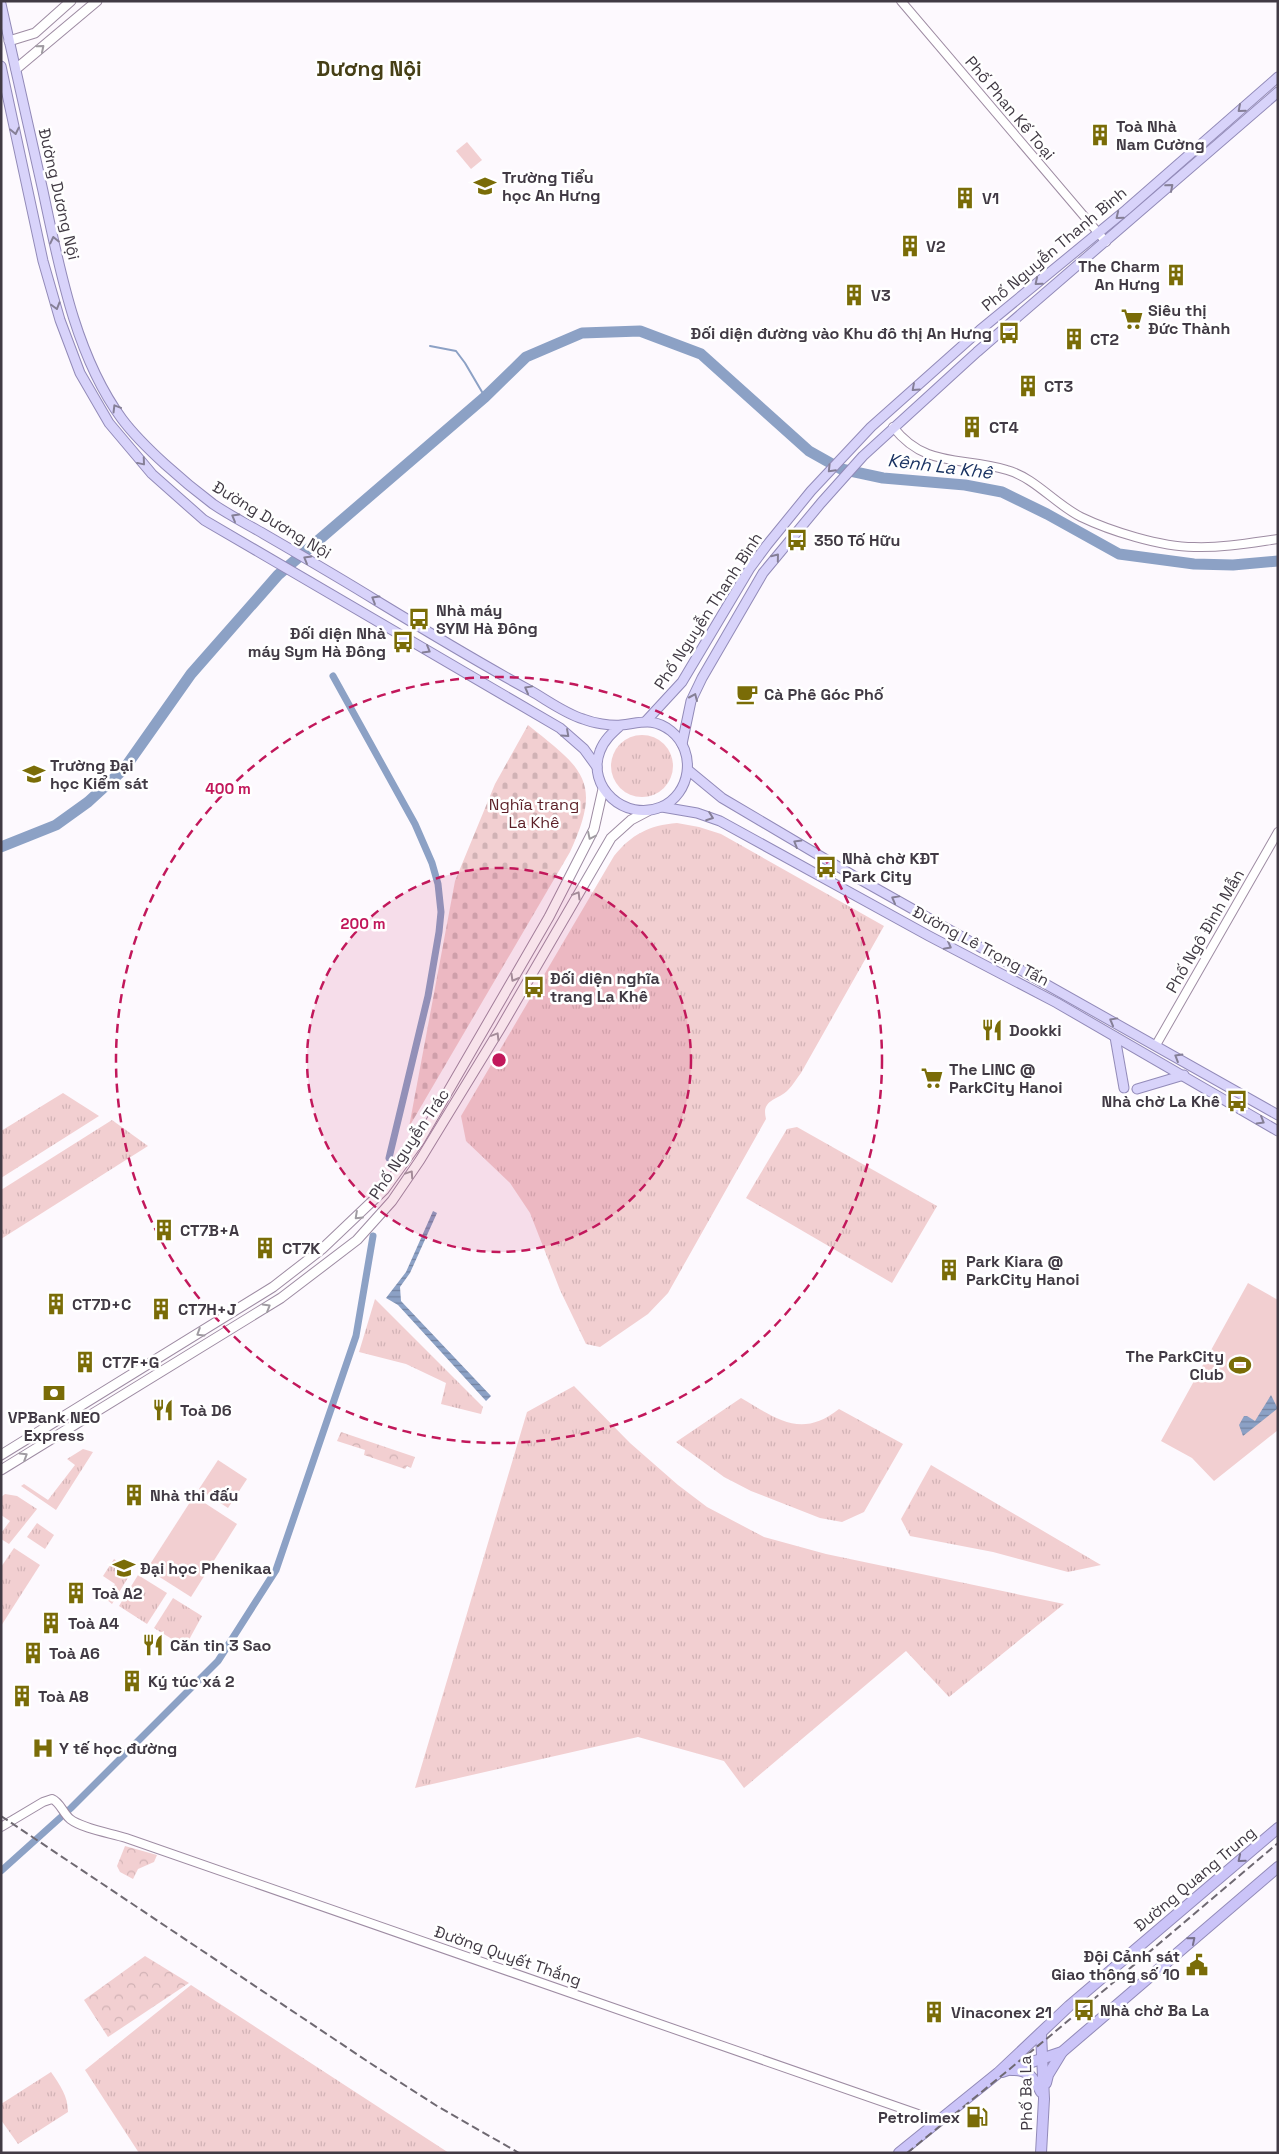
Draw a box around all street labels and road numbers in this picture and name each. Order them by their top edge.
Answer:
street label: Phố Phan Kế Toại [960,52,1060,164]
street label: Đường Dương Nội [34,126,84,262]
street label: Phố Nguyễn Thanh Bình [977,182,1131,316]
street label: Đường Dương Nội [209,476,335,564]
street label: Phố Nguyễn Thanh Bình [649,528,767,694]
street label: Phố Ngô Đình Mẫn [1161,865,1249,997]
street label: Đường Lê Trọng Tấn [909,901,1053,991]
street label: Phố Nguyễn Trác [364,1084,454,1204]
street label: Đường Quang Trung [1130,1822,1260,1936]
street label: Đường Quyết Thắng [432,1921,584,1991]
street label: Phố Ba La [1015,2055,1037,2131]

